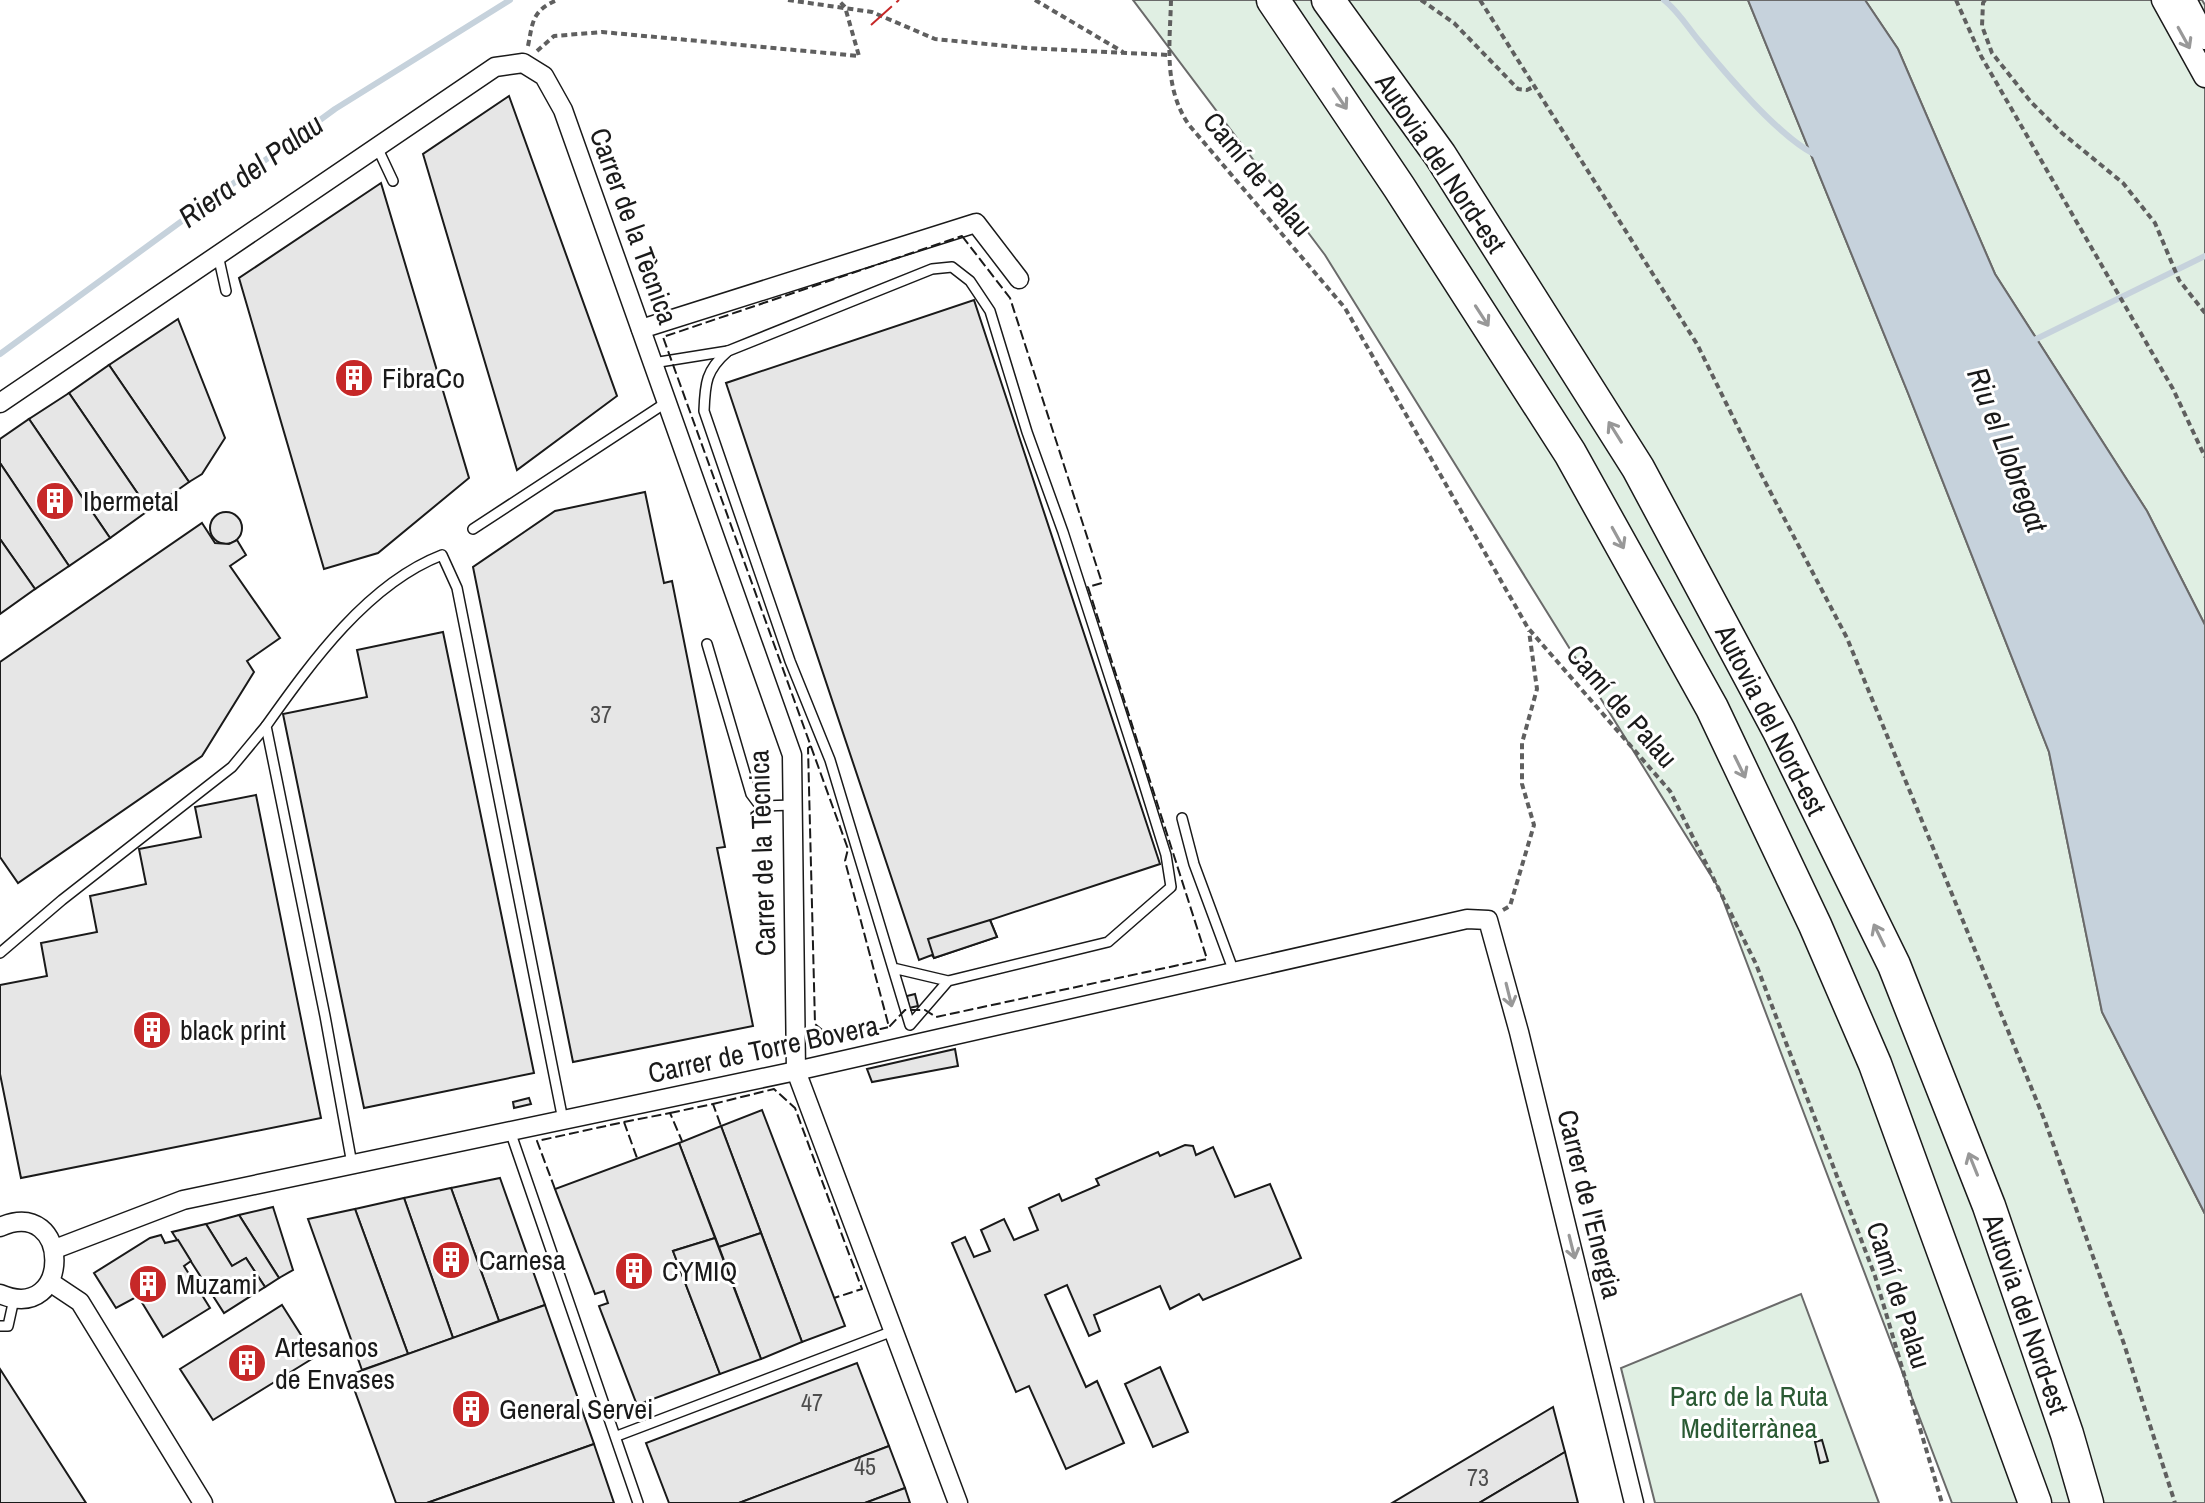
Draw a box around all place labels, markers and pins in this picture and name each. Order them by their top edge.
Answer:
building icon: FibraCo [333,357,375,399]
place label: FibraCo [382,359,465,397]
building icon: Ibermetal [34,480,76,522]
place label: Ibermetal [83,482,179,520]
building icon: black print [131,1009,173,1051]
place label: black print [180,1011,286,1049]
building icon: Carnesa [430,1239,472,1281]
place label: Carnesa [479,1241,566,1279]
building icon: CYMIQ [613,1250,655,1292]
place label: CYMIQ [662,1252,737,1290]
building icon: Muzami [127,1263,169,1305]
place label: Muzami [176,1265,258,1303]
place label: Artesanos de Envases [274,1328,395,1398]
building icon: Artesanos de Envases [226,1342,268,1384]
building icon: General Servei [450,1388,492,1430]
place label: General Servei [499,1390,653,1428]

